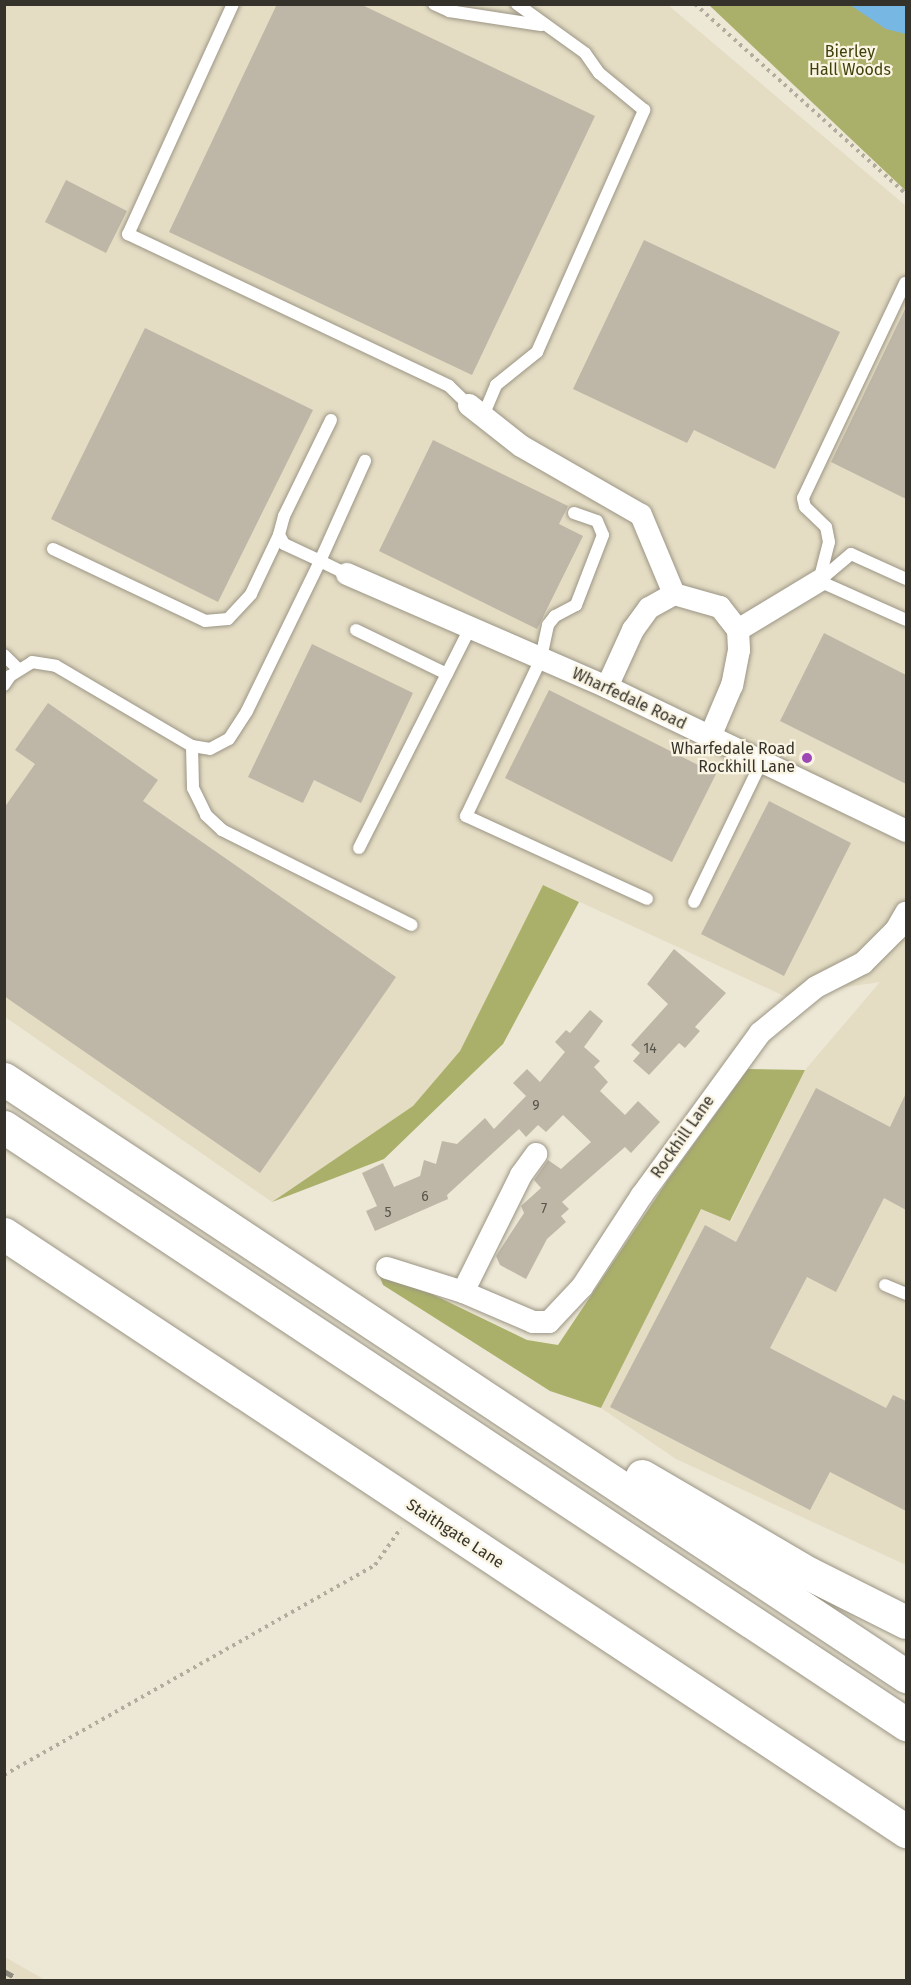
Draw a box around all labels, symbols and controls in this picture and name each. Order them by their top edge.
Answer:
park label: Bierley Hall Woods [809,42,891,80]
street label: Wharfedale Road [569,664,689,734]
place label: Wharfedale Road Rockhill Lane [671,739,795,777]
marker: Wharfedale Road Rockhill Lane [800,751,814,765]
house number: 14 [643,1041,657,1057]
street label: Rockhill Lane [647,1092,719,1182]
house number: 9 [532,1098,540,1114]
house number: 6 [421,1189,429,1205]
house number: 7 [541,1201,547,1217]
house number: 5 [384,1205,392,1221]
street label: Staithgate Lane [403,1495,507,1573]

